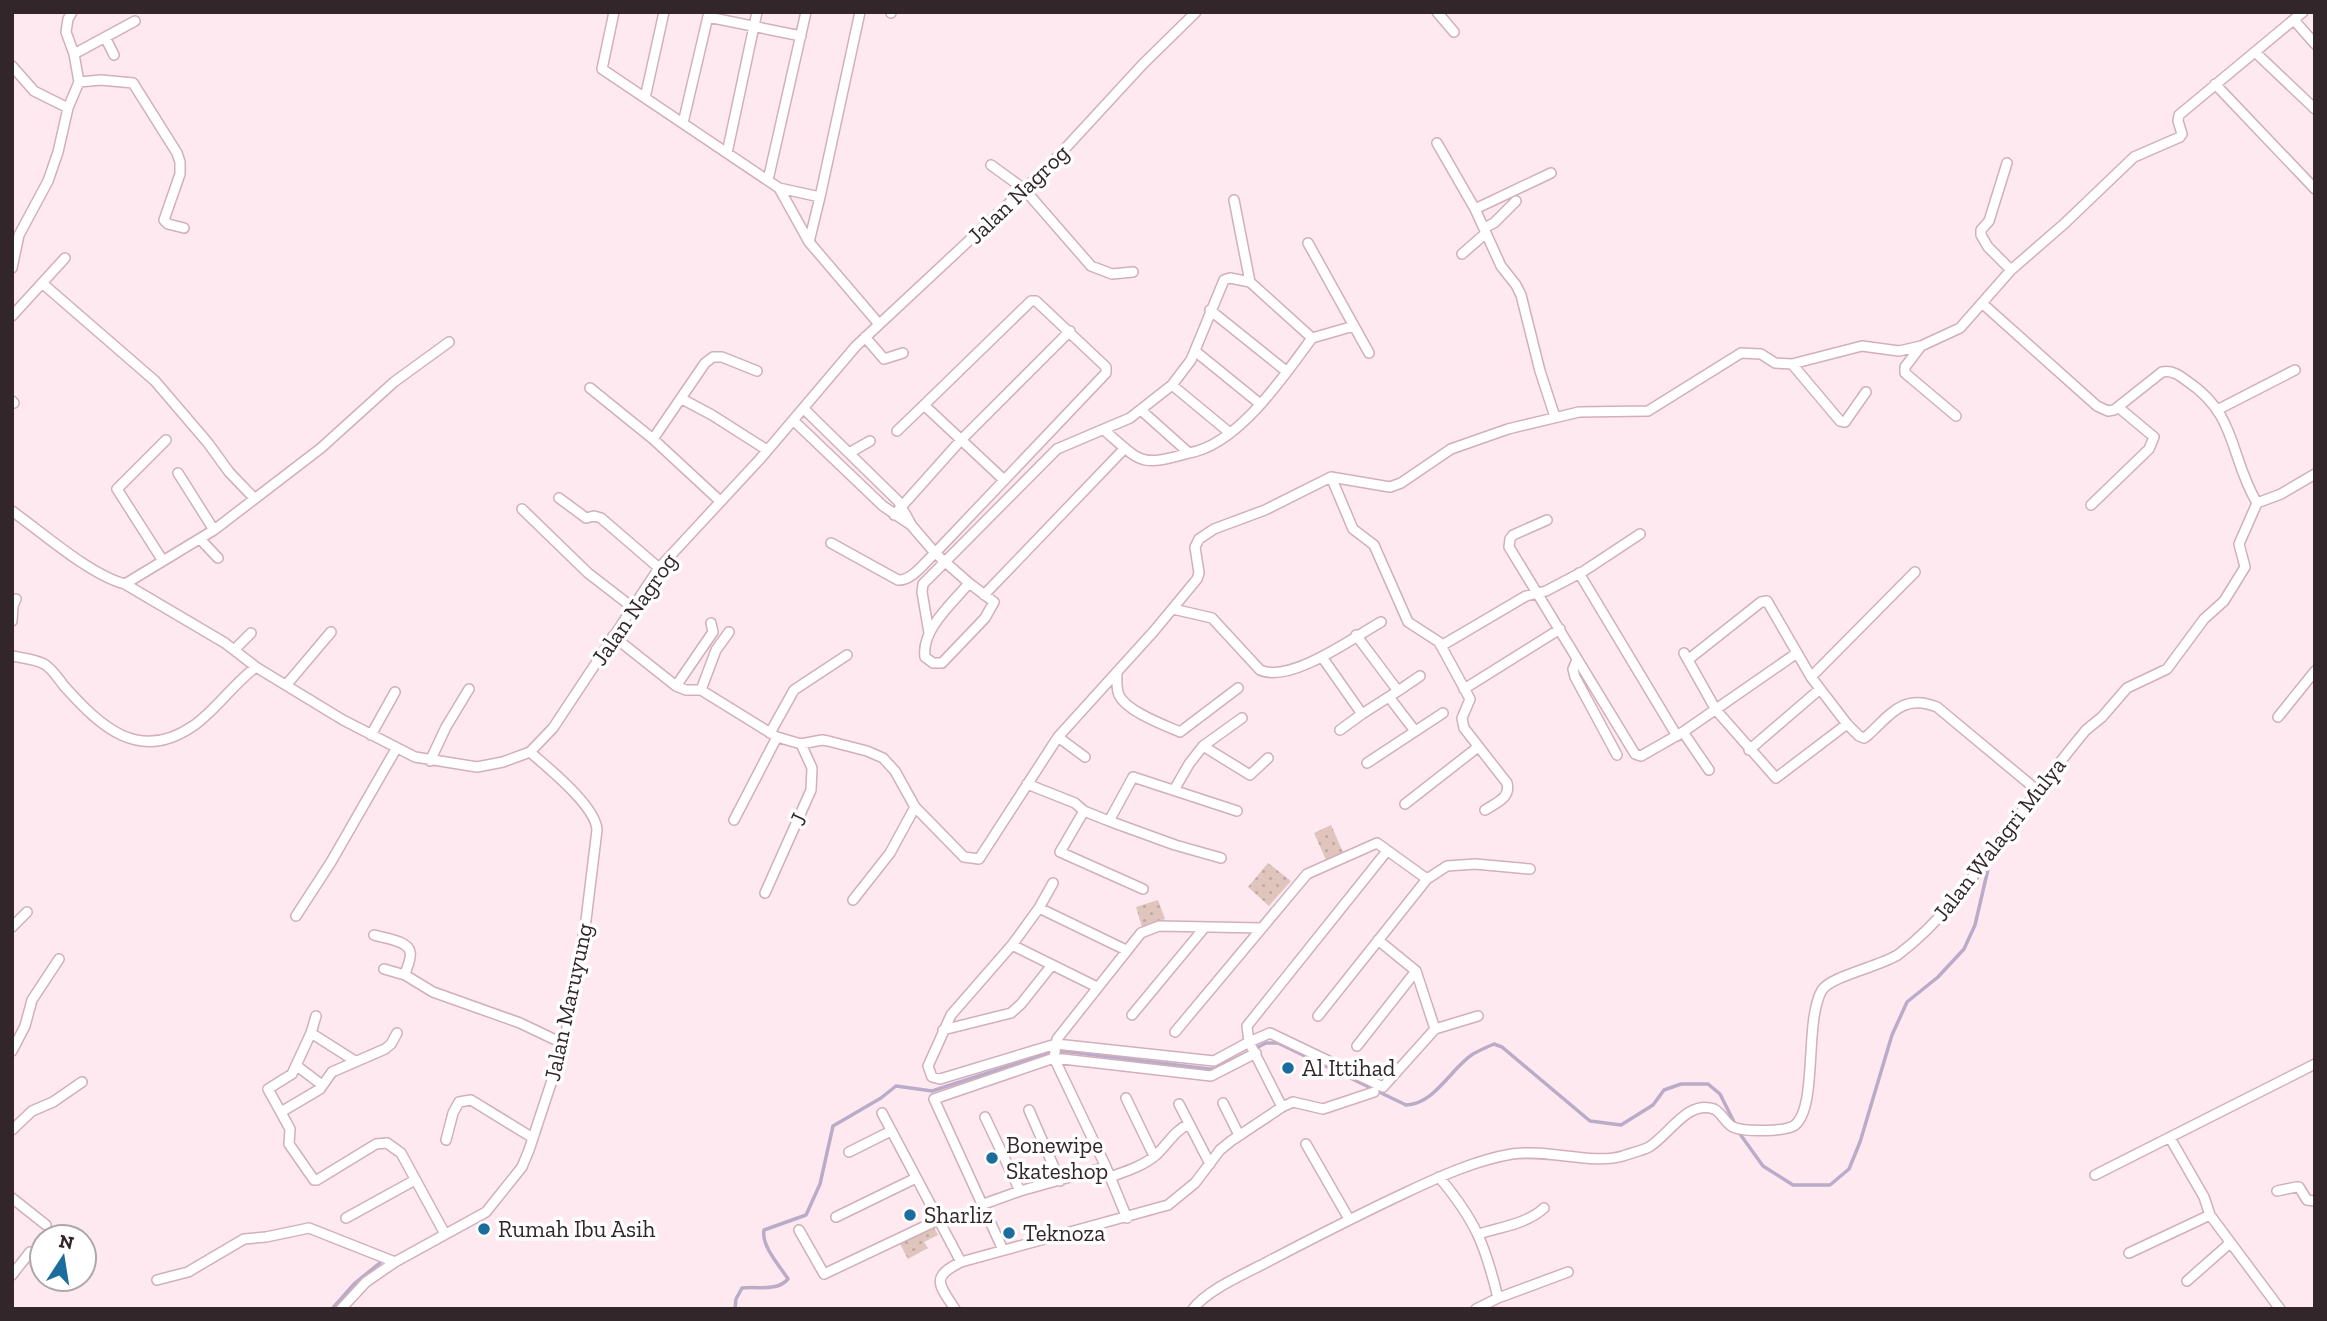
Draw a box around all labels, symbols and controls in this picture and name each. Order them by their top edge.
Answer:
street label: Jalan Nagrog [961,138,1075,250]
street label: Jalan Nagrog [585,547,683,671]
street label: Jalan Walagri Mulya [1926,752,2072,926]
street label: J [783,809,813,829]
street label: Jalan Maruyung [538,920,598,1083]
place label: Al Ittihad [1302,1054,1396,1082]
marker: Al Ittihad [1280,1060,1296,1076]
place label: Bonewipe Skateshop [1006,1131,1108,1185]
marker: Bonewipe Skateshop [984,1150,1000,1166]
place label: Sharliz [924,1201,993,1229]
marker: Sharliz [902,1207,918,1223]
place label: Rumah Ibu Asih [498,1215,655,1243]
place label: Teknoza [1023,1219,1105,1247]
marker: Rumah Ibu Asih [476,1221,492,1237]
north arrow [28,1223,98,1293]
marker: Teknoza [1001,1225,1017,1241]
text: N [57,1229,76,1255]

